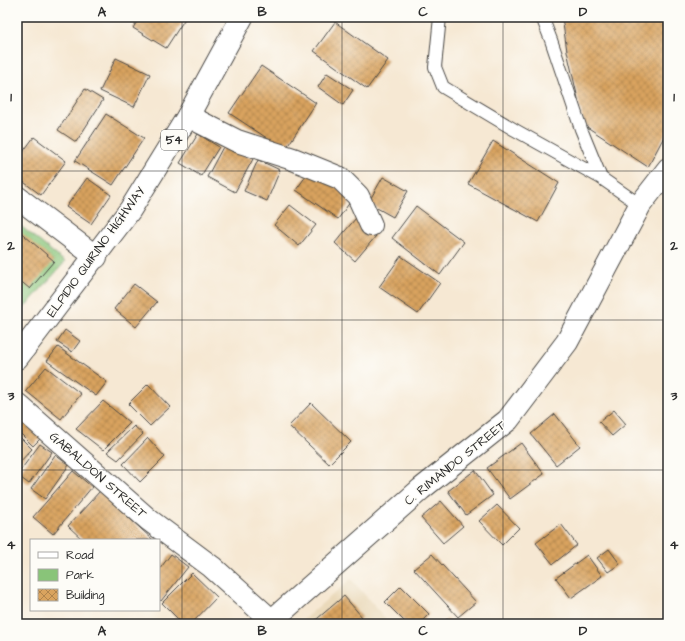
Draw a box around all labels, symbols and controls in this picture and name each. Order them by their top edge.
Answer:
text: A [98,3,107,21]
text: B [257,3,267,21]
text: C [418,3,428,21]
text: D [579,3,588,21]
text: 1 [10,88,12,106]
text: 1 [673,88,675,106]
road number: 54 [161,130,187,150]
street label: ELPIDIO QUIRINO HIGHWAY [42,183,150,321]
text: 2 [6,237,15,255]
text: 2 [669,237,678,255]
text: 3 [7,387,15,405]
text: 3 [670,387,678,405]
street label: C. RIMANDO STREET [400,416,510,510]
street label: GABALDON STREET [45,428,151,523]
text: 4 [7,536,16,554]
text: 4 [670,536,679,554]
legend [30,539,160,611]
text: Road [66,547,94,564]
text: Park [66,567,94,584]
text: Building [66,587,104,605]
text: A [98,622,107,640]
text: B [257,622,267,640]
text: C [418,622,428,640]
text: D [579,622,588,640]

